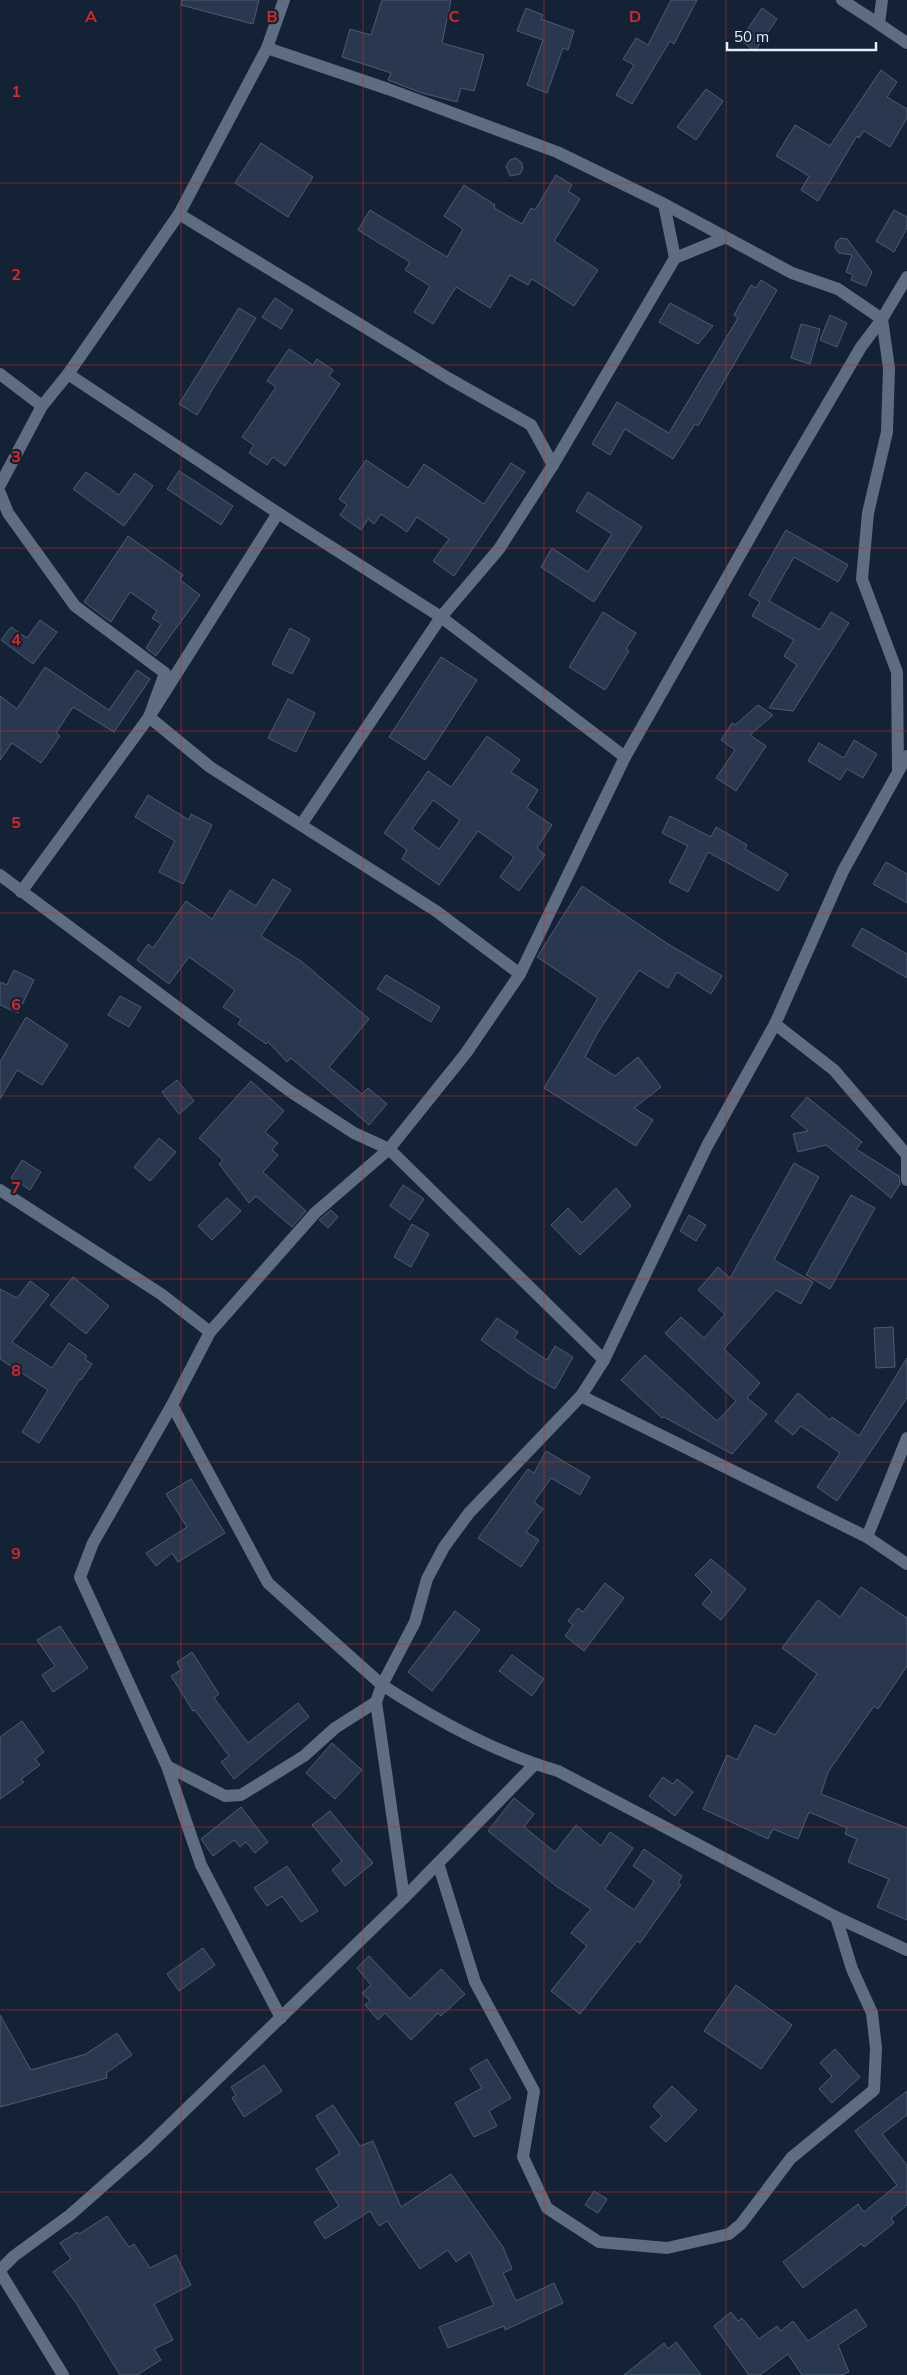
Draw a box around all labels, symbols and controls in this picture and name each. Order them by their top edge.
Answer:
text: A [85,6,97,26]
text: B [266,6,278,26]
text: C [449,6,460,26]
text: D [629,6,641,26]
scale bar [727,20,876,52]
text: 50 m [734,27,769,46]
text: 1 [11,81,21,101]
text: 2 [11,264,21,284]
text: 3 [11,446,21,466]
text: 4 [11,629,21,649]
text: 5 [11,812,21,832]
text: 6 [11,994,21,1014]
text: 7 [11,1177,21,1197]
text: 8 [11,1360,21,1380]
text: 9 [11,1543,21,1563]

